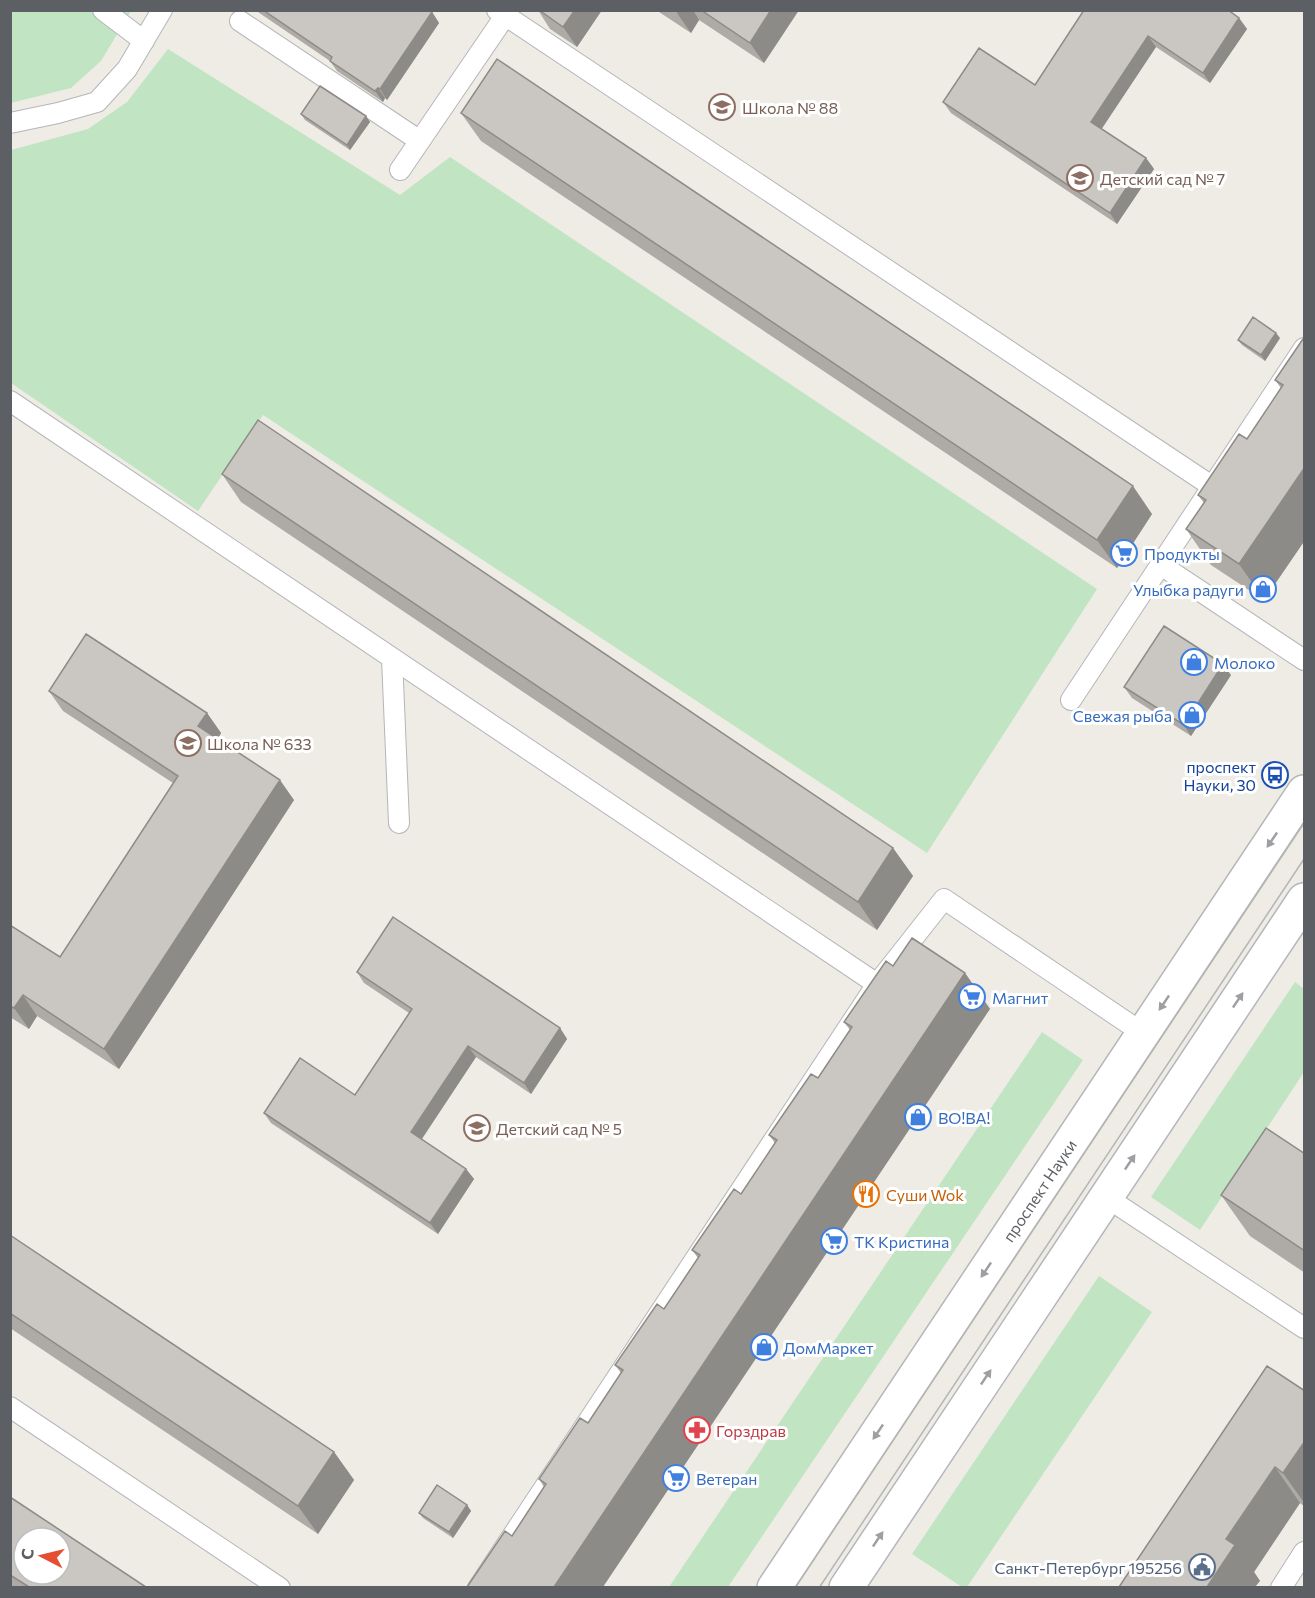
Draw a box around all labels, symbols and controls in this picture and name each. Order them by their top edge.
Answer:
school or university icon: Школа № 88 [707,92,737,122]
place label: Школа № 88 [742,98,838,117]
school or university icon: Детский сад № 7 [1065,163,1095,193]
place label: Детский сад № 7 [1100,169,1225,188]
supermarket icon: Продукты [1109,538,1139,568]
place label: Продукты [1144,544,1220,563]
shop icon: Улыбка радуги [1248,574,1278,604]
place label: Улыбка радуги [1133,580,1244,599]
shop icon: Молоко [1179,647,1209,677]
place label: Молоко [1214,653,1275,672]
shop icon: Свежая рыба [1177,700,1207,730]
place label: Свежая рыба [1073,706,1172,725]
school or university icon: Школа № 633 [173,728,203,758]
place label: Школа № 633 [207,734,312,753]
place label: проспект Науки, 30 [1184,757,1256,794]
bus stop icon: проспект Науки, 30 [1260,760,1290,790]
one-way arrow [1266,832,1278,848]
supermarket icon: Магнит [957,982,987,1012]
place label: Магнит [992,988,1049,1007]
one-way arrow [1232,992,1243,1008]
one-way arrow [1159,995,1170,1011]
shop icon: ВО!ВА! [903,1102,933,1132]
place label: ВО!ВА! [938,1108,990,1127]
school or university icon: Детский сад № 5 [462,1113,492,1143]
place label: Детский сад № 5 [496,1119,622,1138]
street label: проспект Науки [998,1135,1080,1245]
one-way arrow [1124,1154,1135,1170]
restaurant icon: Суши Wok [851,1179,881,1209]
place label: Суши Wok [886,1185,964,1204]
supermarket icon: ТК Кристина [819,1226,849,1256]
place label: ТК Кристина [854,1232,949,1251]
one-way arrow [981,1262,992,1278]
shop icon: ДомМаркет [749,1332,779,1362]
place label: ДомМаркет [783,1338,874,1357]
one-way arrow [981,1368,992,1385]
pharmacy icon: Горздрав [682,1415,712,1445]
place label: Горздрав [716,1421,786,1440]
one-way arrow [873,1424,884,1440]
supermarket icon: Ветеран [661,1463,691,1493]
place label: Ветеран [696,1469,757,1488]
north arrow [12,1526,72,1586]
one-way arrow [872,1531,883,1547]
text: С [17,1547,37,1561]
public building icon: Санкт-Петербург 195256 [1187,1552,1217,1582]
place label: Санкт-Петербург 195256 [995,1558,1182,1577]

